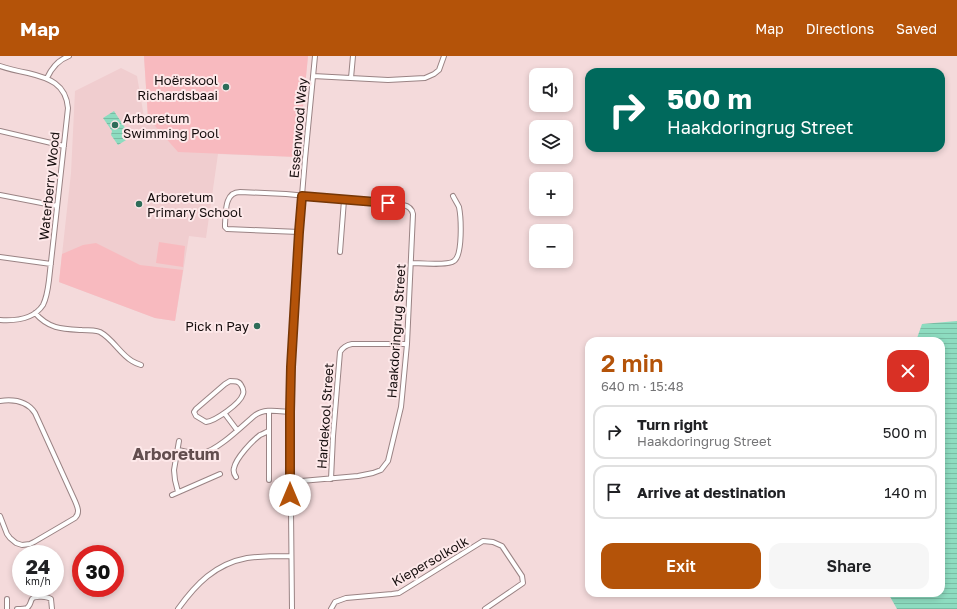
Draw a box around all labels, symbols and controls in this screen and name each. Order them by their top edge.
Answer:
text: Map [20,17,60,40]
text: Map [755,20,784,37]
text: Directions [806,20,874,37]
text: Saved [896,20,937,37]
map controls [529,68,573,268]
button: sound [529,68,573,112]
place label: Hoërskool Richardsbaai [137,72,218,103]
street label: Essenwood Way [286,76,310,179]
marker: Hoërskool Richardsbaai [221,82,231,92]
text: 500 m [667,82,752,115]
icon: right [601,84,653,136]
place label: Arboretum Swimming Pool [123,110,219,141]
text: Haakdoringrug Street [667,116,853,138]
marker: Arboretum Swimming Pool [110,120,120,130]
button: layers [529,120,573,164]
street label: Waterberry Wood [35,131,63,241]
button: + [529,172,573,216]
pin [371,186,405,220]
place label: Arboretum Primary School [147,189,242,220]
icon: arrive [377,192,399,214]
marker: Arboretum Primary School [134,199,144,209]
button: − [529,224,573,268]
street label: Haakdoringrug Street [383,263,409,399]
place label: Pick n Pay [185,318,250,334]
marker: Pick n Pay [252,321,262,331]
text: 2 min [601,348,663,377]
button: close [887,350,929,392]
street label: Hardekool Street [313,362,337,470]
text: 640 m · 15:48 [601,378,684,394]
text: Turn right [637,415,708,433]
icon: right [603,421,625,443]
text: 500 m [883,423,927,441]
text: Haakdoringrug Street [637,433,772,449]
district label: Arboretum [132,443,220,464]
position arrow [269,474,311,516]
icon: arrive [603,481,625,503]
text: Arrive at destination [637,483,786,501]
text: 140 m [884,483,927,501]
street label: Kiepersolkolk [389,532,472,589]
button: Exit [601,543,761,589]
button: Share [769,543,929,589]
speed limit sign: 30 [72,545,124,597]
text: 24 [26,554,50,578]
text: km/h [25,575,51,587]

